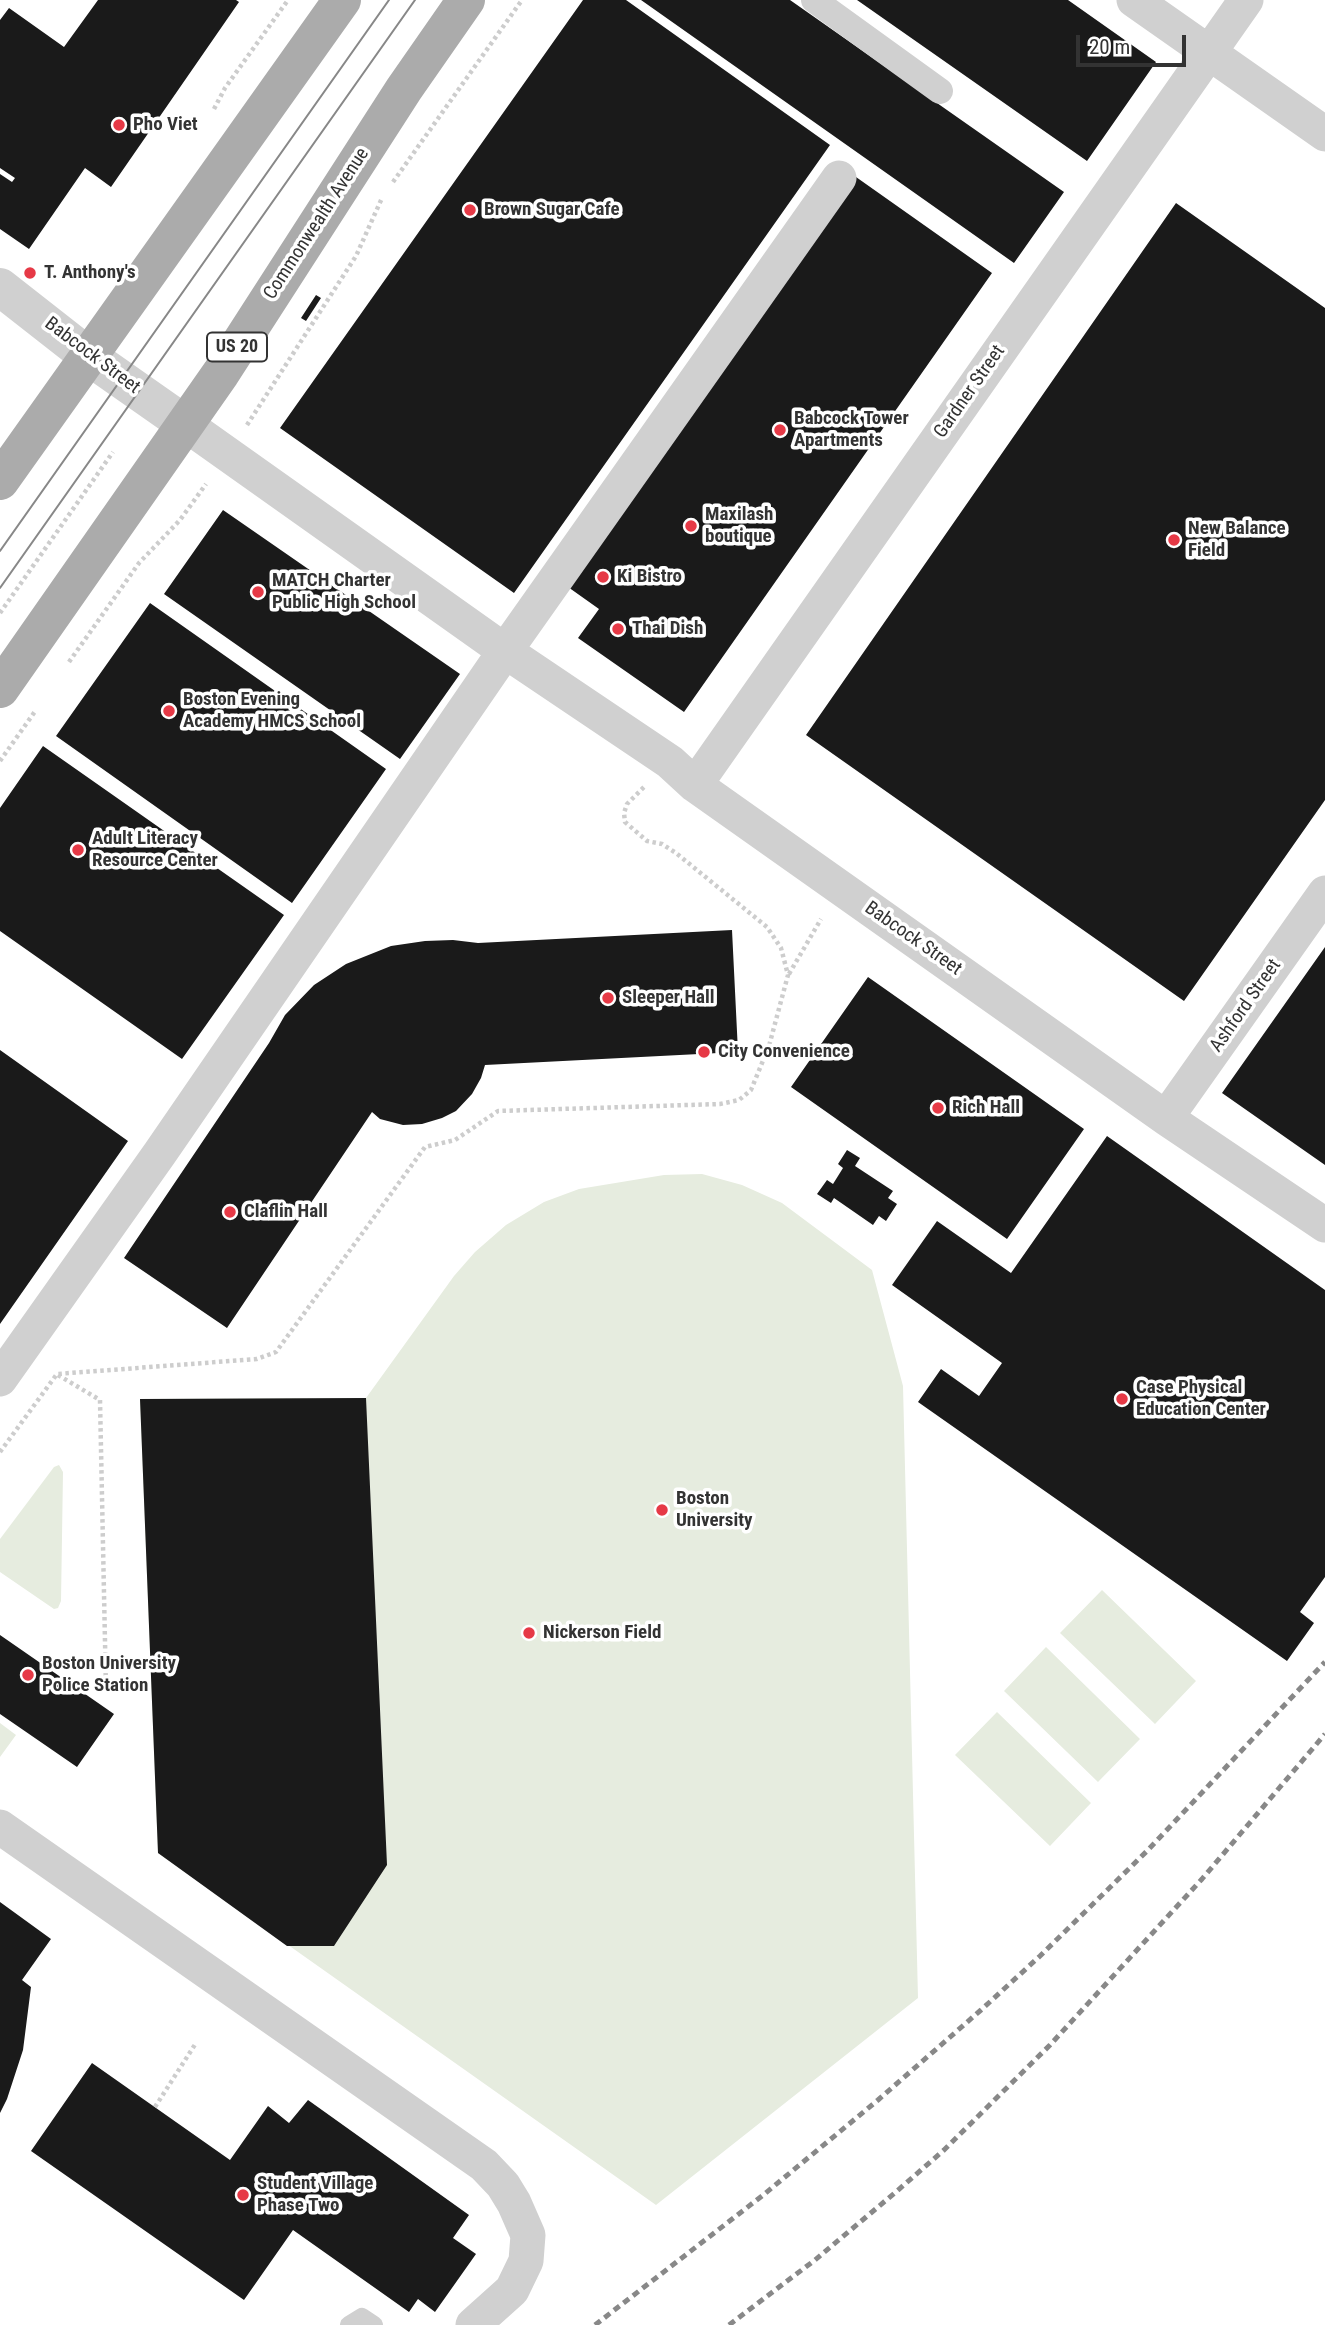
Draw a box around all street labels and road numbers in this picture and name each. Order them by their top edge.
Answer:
street label: Commonwealth Avenue [259,144,375,304]
street label: Babcock Street [40,313,144,399]
road number: US 20 [207,332,267,362]
street label: Gardner Street [930,341,1010,443]
street label: Babcock Street [860,897,966,981]
street label: Ashford Street [1206,955,1286,1057]

